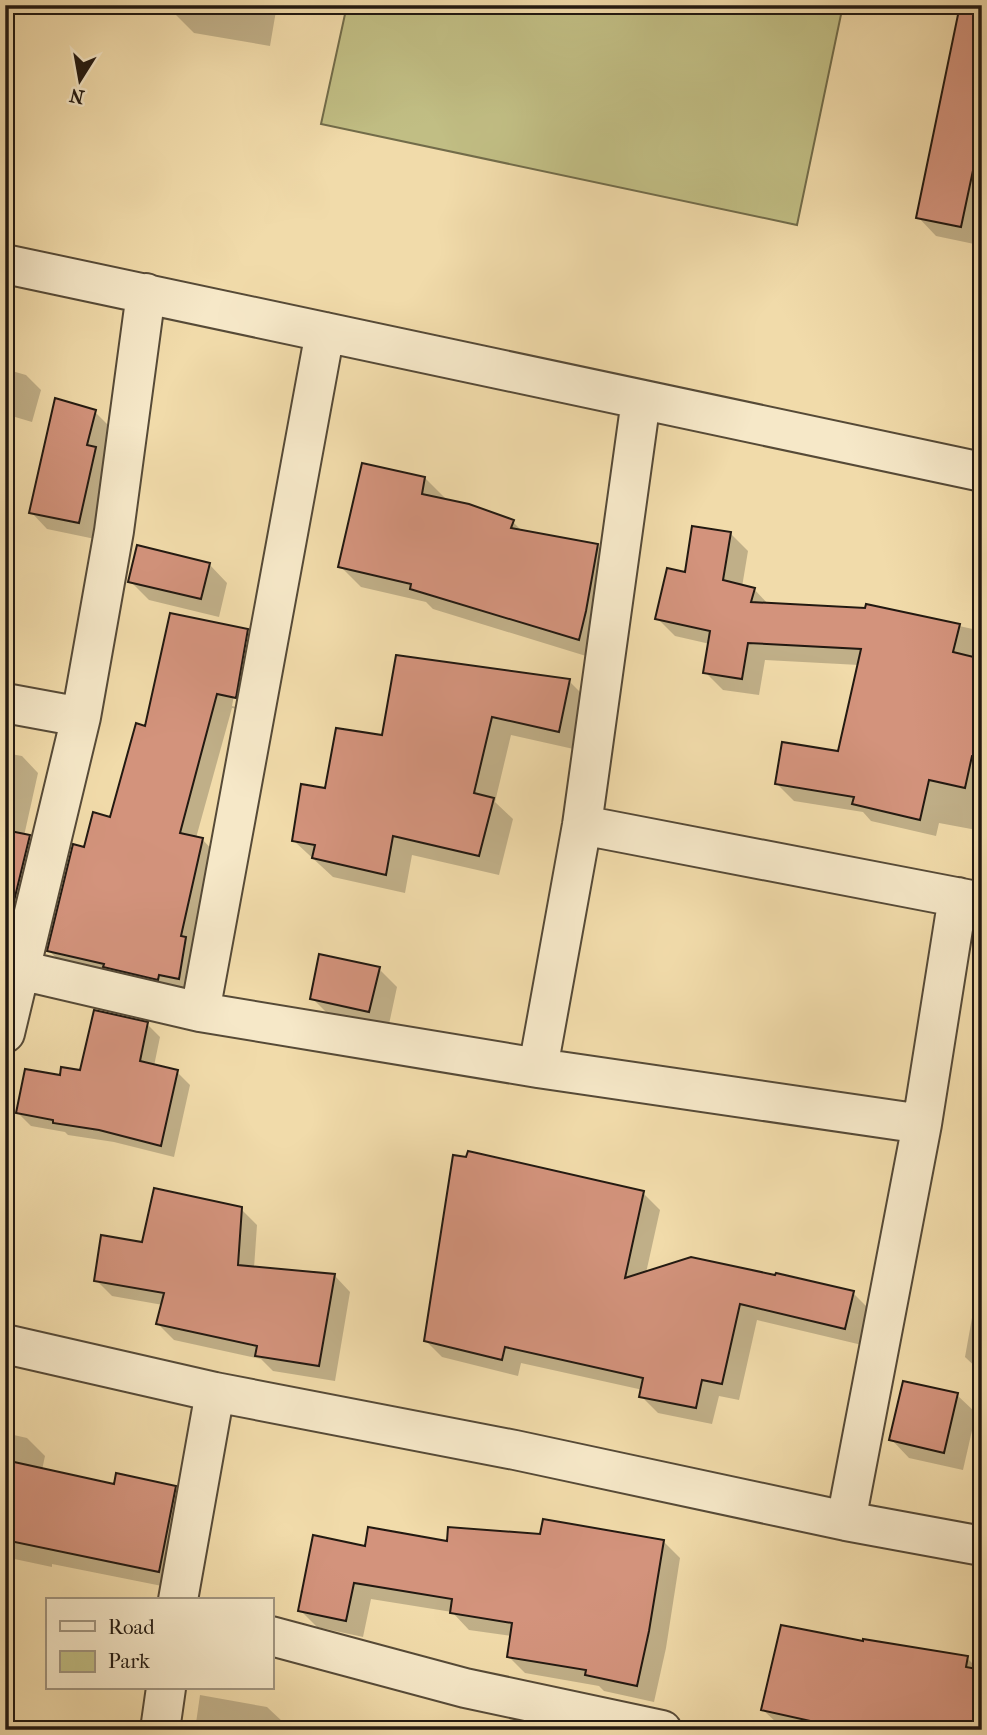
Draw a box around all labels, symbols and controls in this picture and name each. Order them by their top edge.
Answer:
north arrow [46,46,116,116]
text: N [67,83,86,108]
legend [46,1598,273,1690]
text: Road [108,1615,155,1639]
text: Park [108,1649,150,1673]

